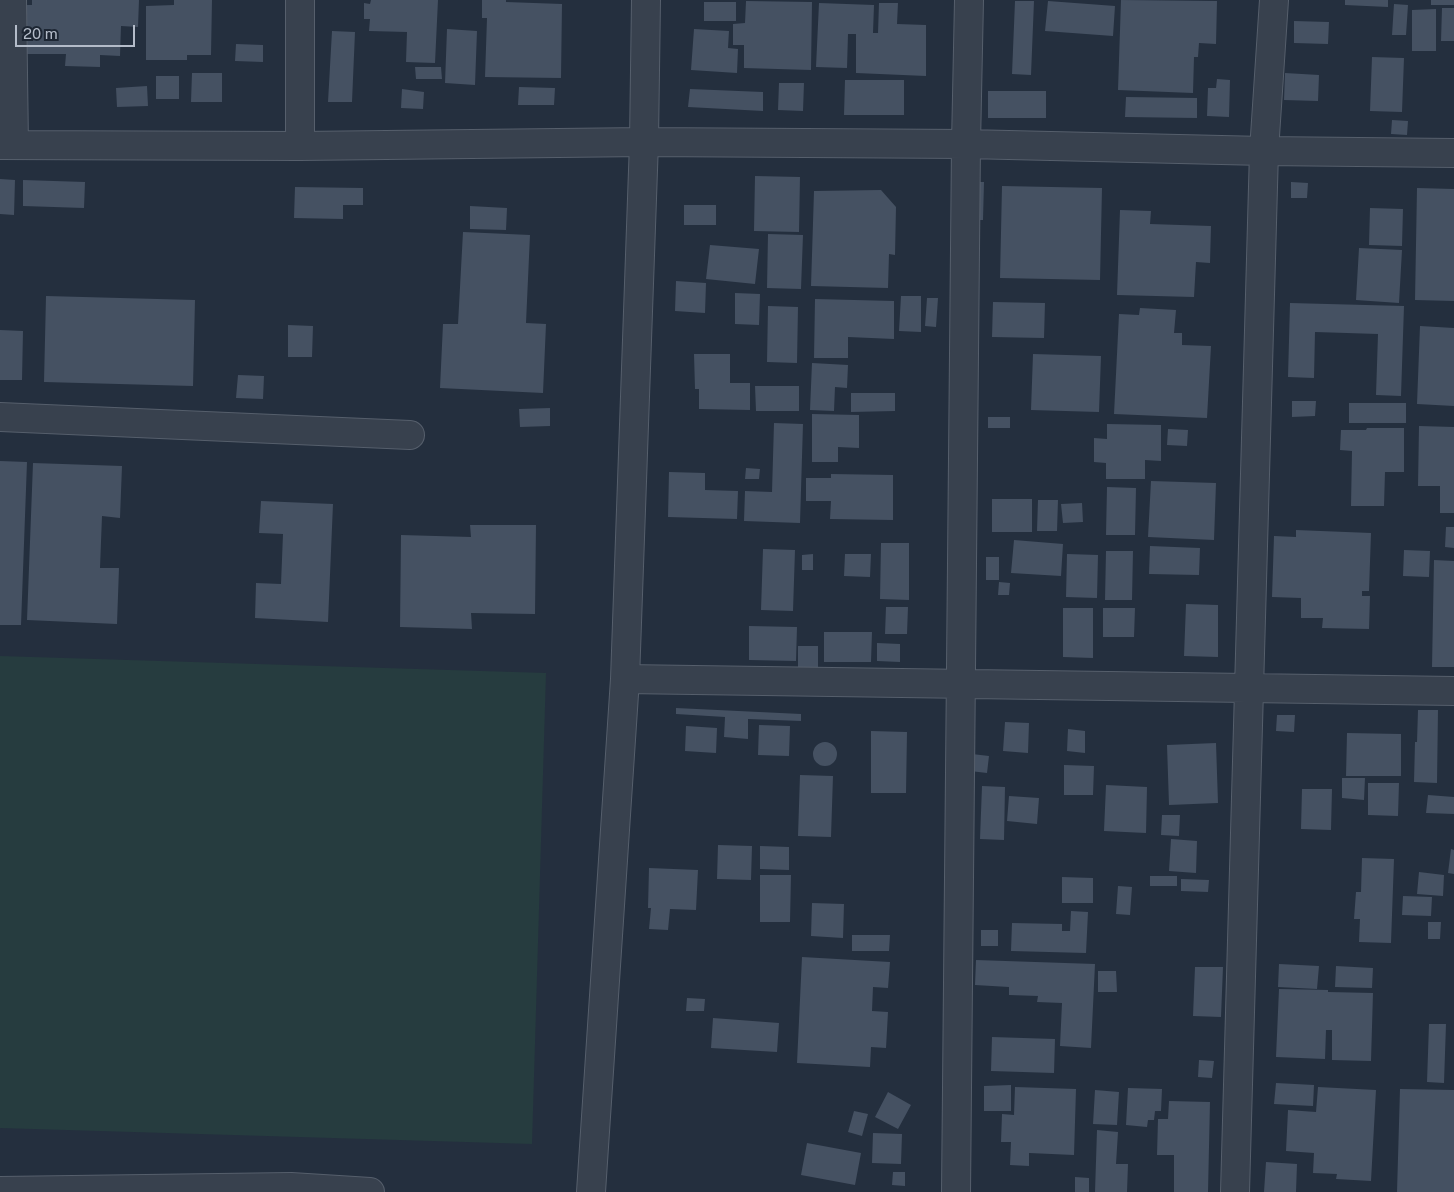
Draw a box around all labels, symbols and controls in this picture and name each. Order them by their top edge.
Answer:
scale bar [18,15,138,47]
text: 20 m [23,25,58,42]

